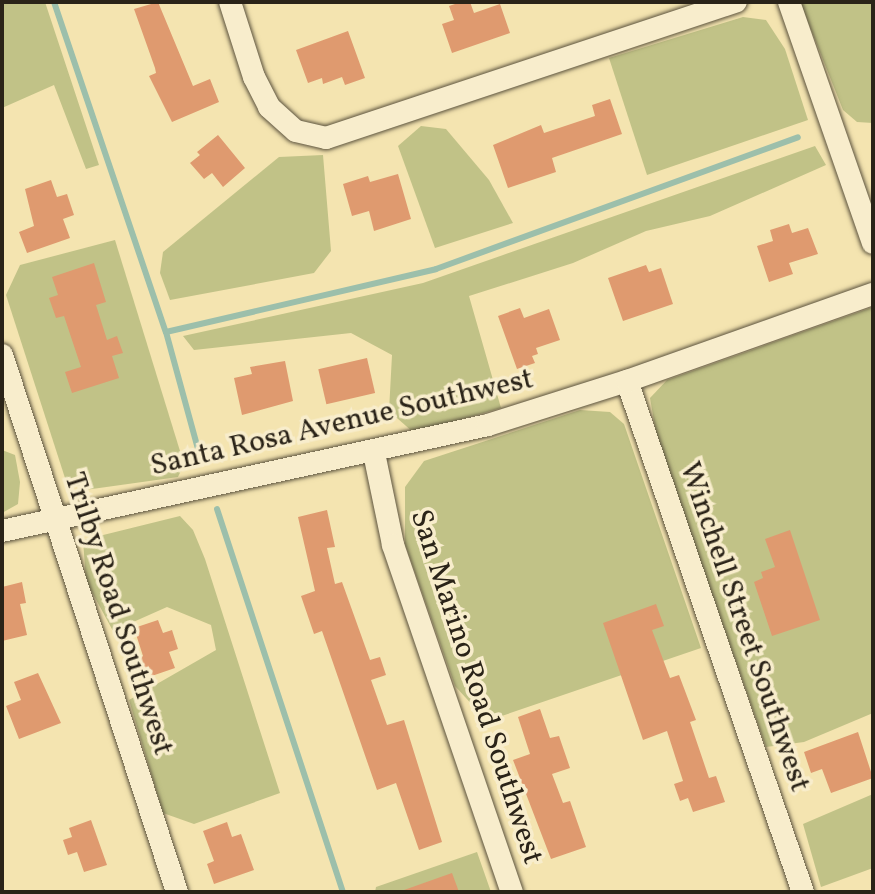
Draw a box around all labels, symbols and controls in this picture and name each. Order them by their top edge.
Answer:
street label: Santa Rosa Avenue Southwest [147,361,537,485]
street label: Winchell Street Southwest [671,457,817,797]
street label: Trilby Road Southwest [55,468,181,760]
street label: San Marino Road Southwest [402,505,550,869]

